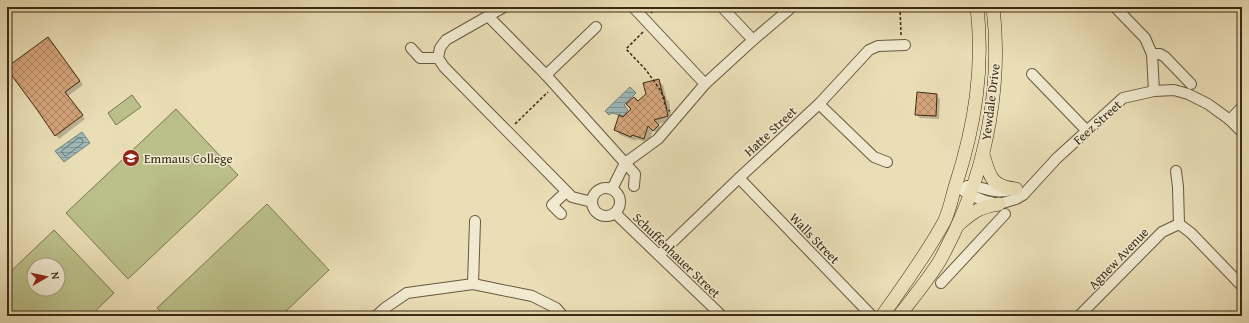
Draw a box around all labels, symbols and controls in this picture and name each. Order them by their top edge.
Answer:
street label: Yewdale Drive [976,63,1005,142]
street label: Feez Street [1069,95,1126,149]
street label: Hatte Street [740,102,801,161]
school or university icon: Emmaus College [121,148,141,168]
place label: Emmaus College [144,149,233,168]
street label: Schuffenhauer Street [628,208,725,303]
street label: Walls Street [785,208,844,269]
street label: Agnew Avenue [1084,223,1153,294]
north arrow [26,257,66,297]
text: N [47,271,64,281]

